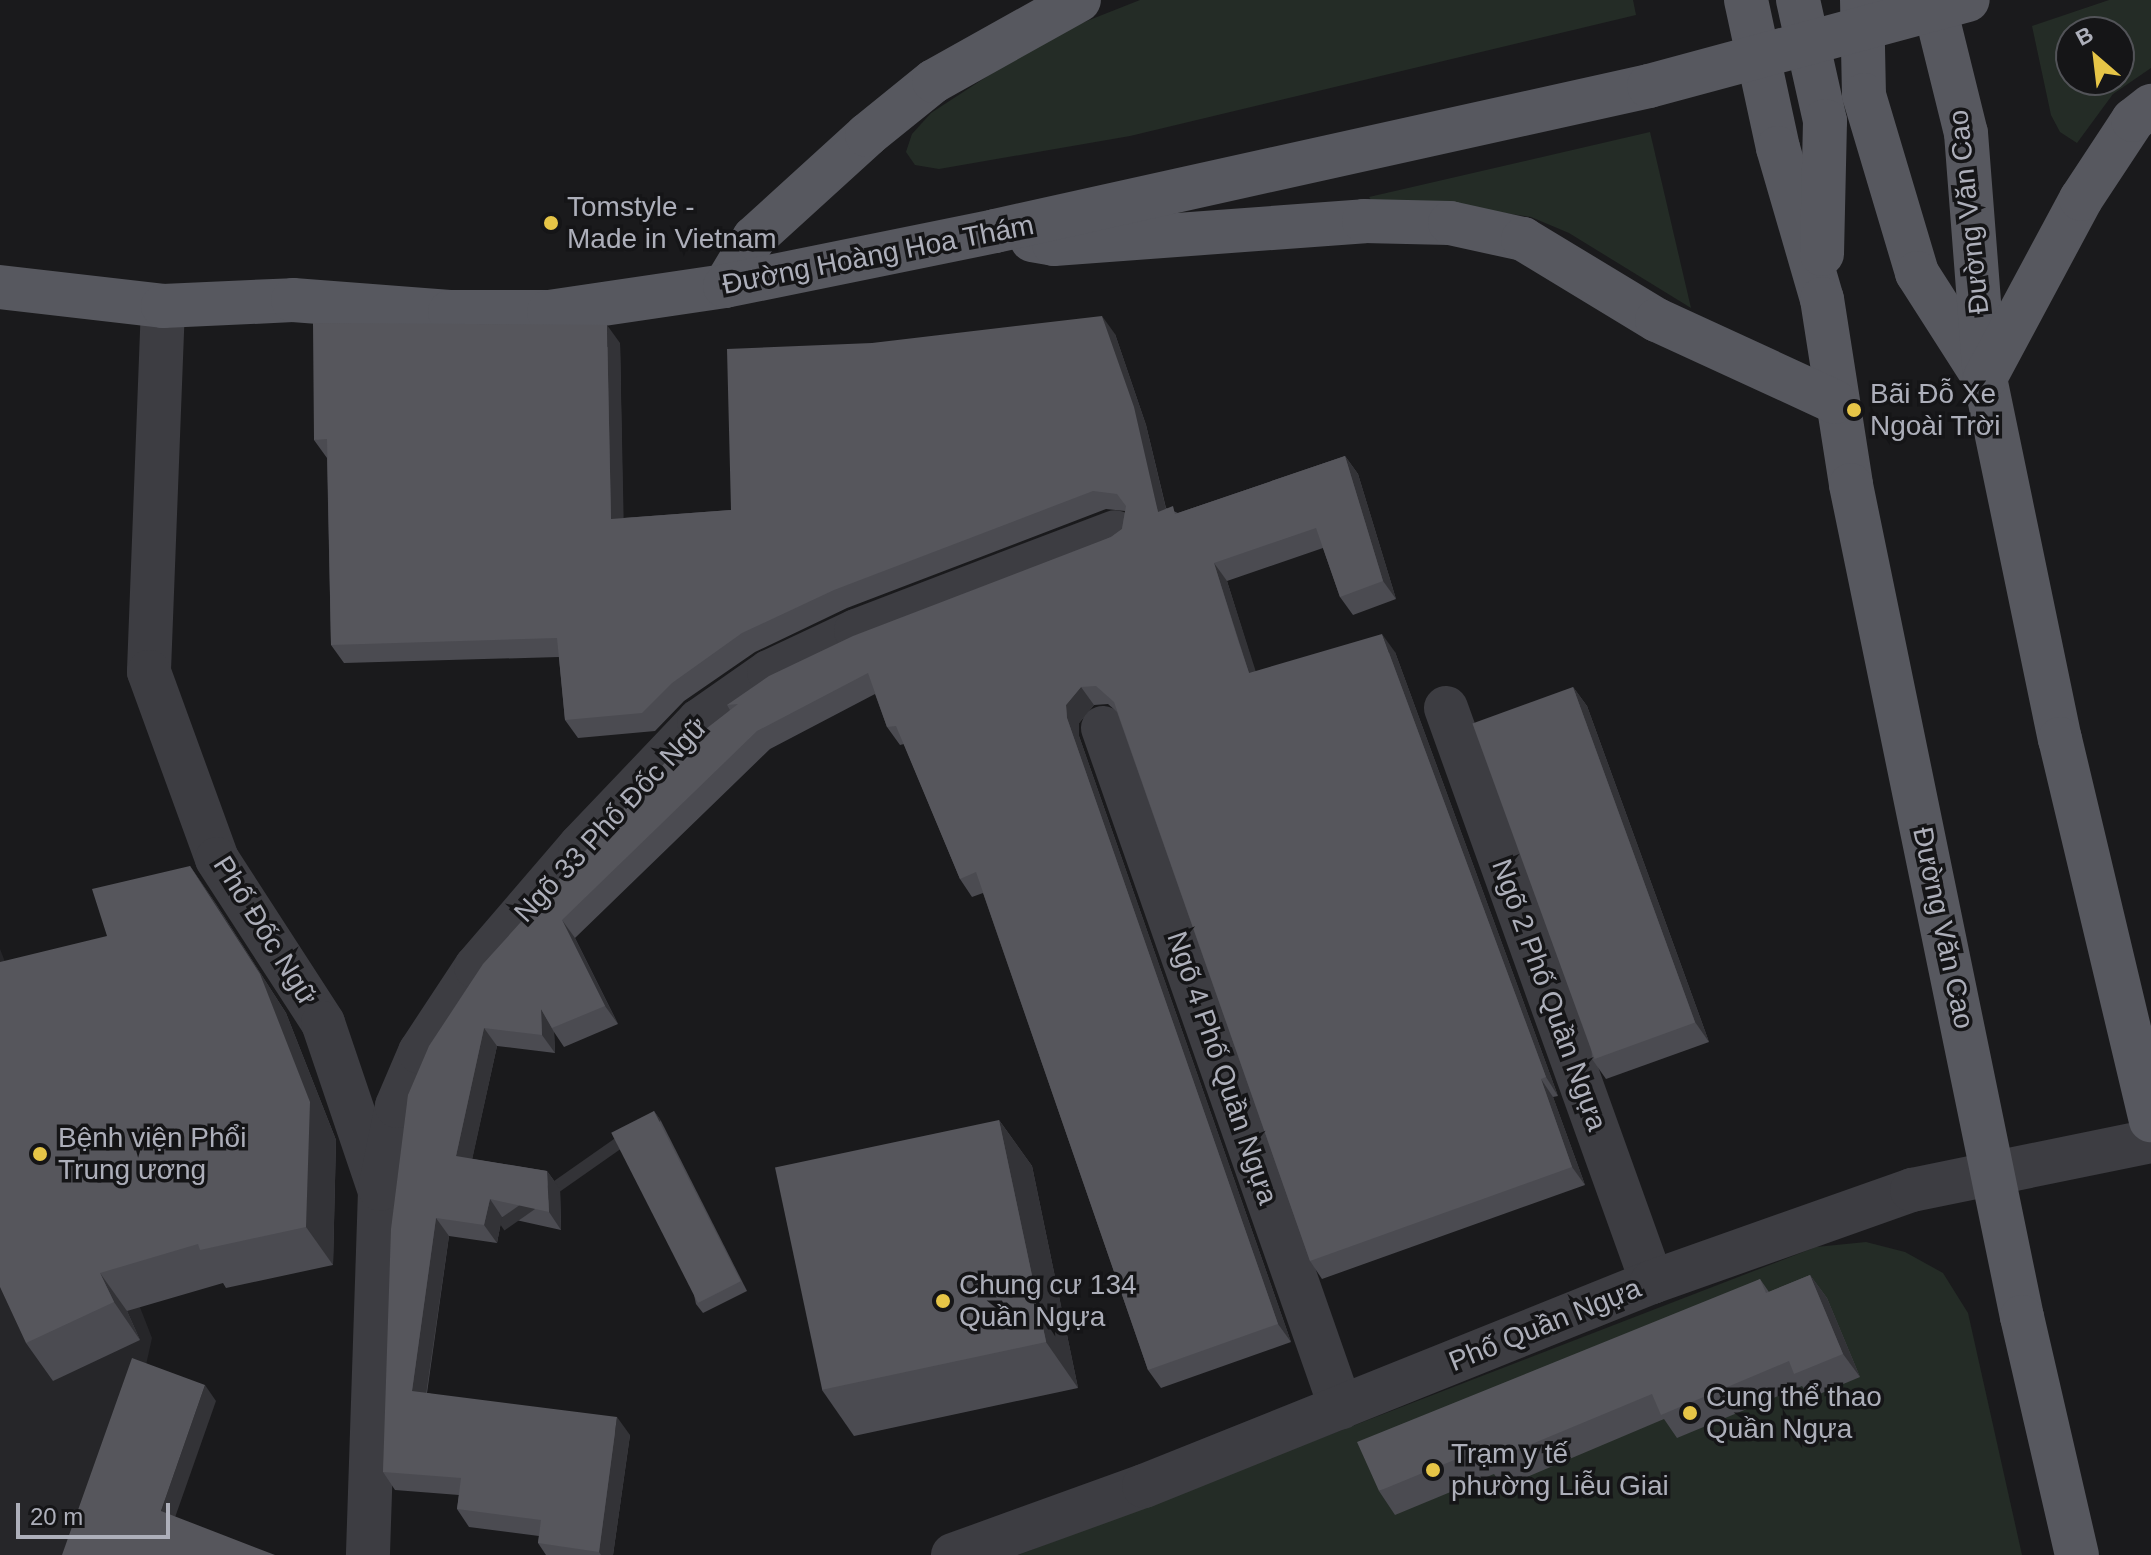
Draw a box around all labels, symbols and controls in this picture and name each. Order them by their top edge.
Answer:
north arrow [2055,16,2135,96]
text: B [2072,21,2097,51]
street label: Đường Văn Cao [1942,108,1996,316]
place label: Tomstyle - Made in Vietnam [567,190,777,256]
street label: Đường Hoàng Hoa Thám [719,208,1037,302]
marker: Tomstyle - Made in Vietnam [542,214,560,232]
place label: Bãi Đỗ Xe Ngoài Trời [1870,377,2001,443]
marker: Bãi Đỗ Xe Ngoài Trời [1845,401,1863,419]
street label: Ngõ 33 Phố Đốc Ngữ [507,711,715,929]
street label: Đường Văn Cao [1905,824,1981,1032]
street label: Phố Đốc Ngữ [206,850,324,1012]
street label: Ngõ 2 Phố Quần Ngựa [1484,855,1614,1135]
street label: Ngõ 4 Phố Quần Ngựa [1159,927,1285,1209]
place label: Bệnh viện Phổi Trung ương [58,1121,246,1187]
marker: Bệnh viện Phổi Trung ương [29,1143,51,1165]
place label: Chung cư 134 Quần Ngựa [959,1268,1137,1334]
street label: Phố Quần Ngựa [1444,1271,1646,1379]
marker: Chung cư 134 Quần Ngựa [934,1292,952,1310]
place label: Cung thể thao Quần Ngựa [1706,1380,1882,1446]
marker: Cung thể thao Quần Ngựa [1681,1404,1699,1422]
place label: Trạm y tế phường Liễu Giai [1451,1437,1669,1503]
marker: Trạm y tế phường Liễu Giai [1422,1459,1444,1481]
scale bar [20,1487,174,1537]
text: 20 m [30,1503,83,1530]

